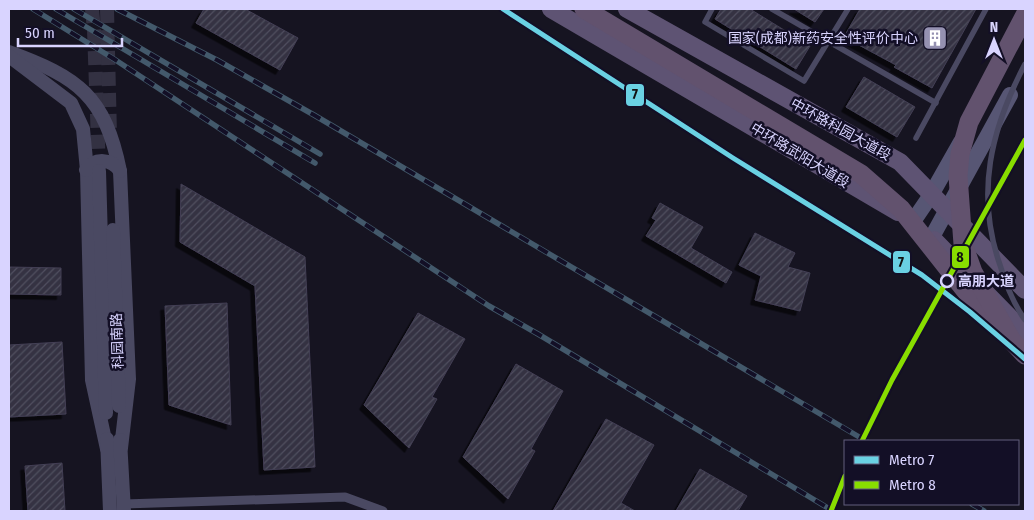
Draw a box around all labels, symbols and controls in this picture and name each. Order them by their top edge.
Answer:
scale bar [18,15,121,47]
north arrow [969,15,1019,65]
text: N [990,19,998,36]
text: 50 m [25,24,55,42]
building icon: 国家(成都)新药安全性评价中心 [922,25,948,51]
place label: 国家(成都)新药安全性评价中心 [728,30,918,47]
line badge: 7 [625,83,645,107]
text: 7 [632,86,638,103]
street label: 中环路科园大道段 [788,95,894,164]
street label: 中环路武阳大道段 [747,119,852,192]
line badge: 8 [951,245,970,269]
text: 8 [956,249,964,266]
line badge: 7 [892,250,911,274]
text: 7 [898,254,904,271]
place label: 高朋大道 [958,273,1014,290]
marker: 高朋大道 [940,274,954,288]
street label: 科园南路 [108,313,127,369]
legend [844,440,1019,505]
text: Metro 7 [889,451,934,469]
text: Metro 8 [889,476,936,494]

